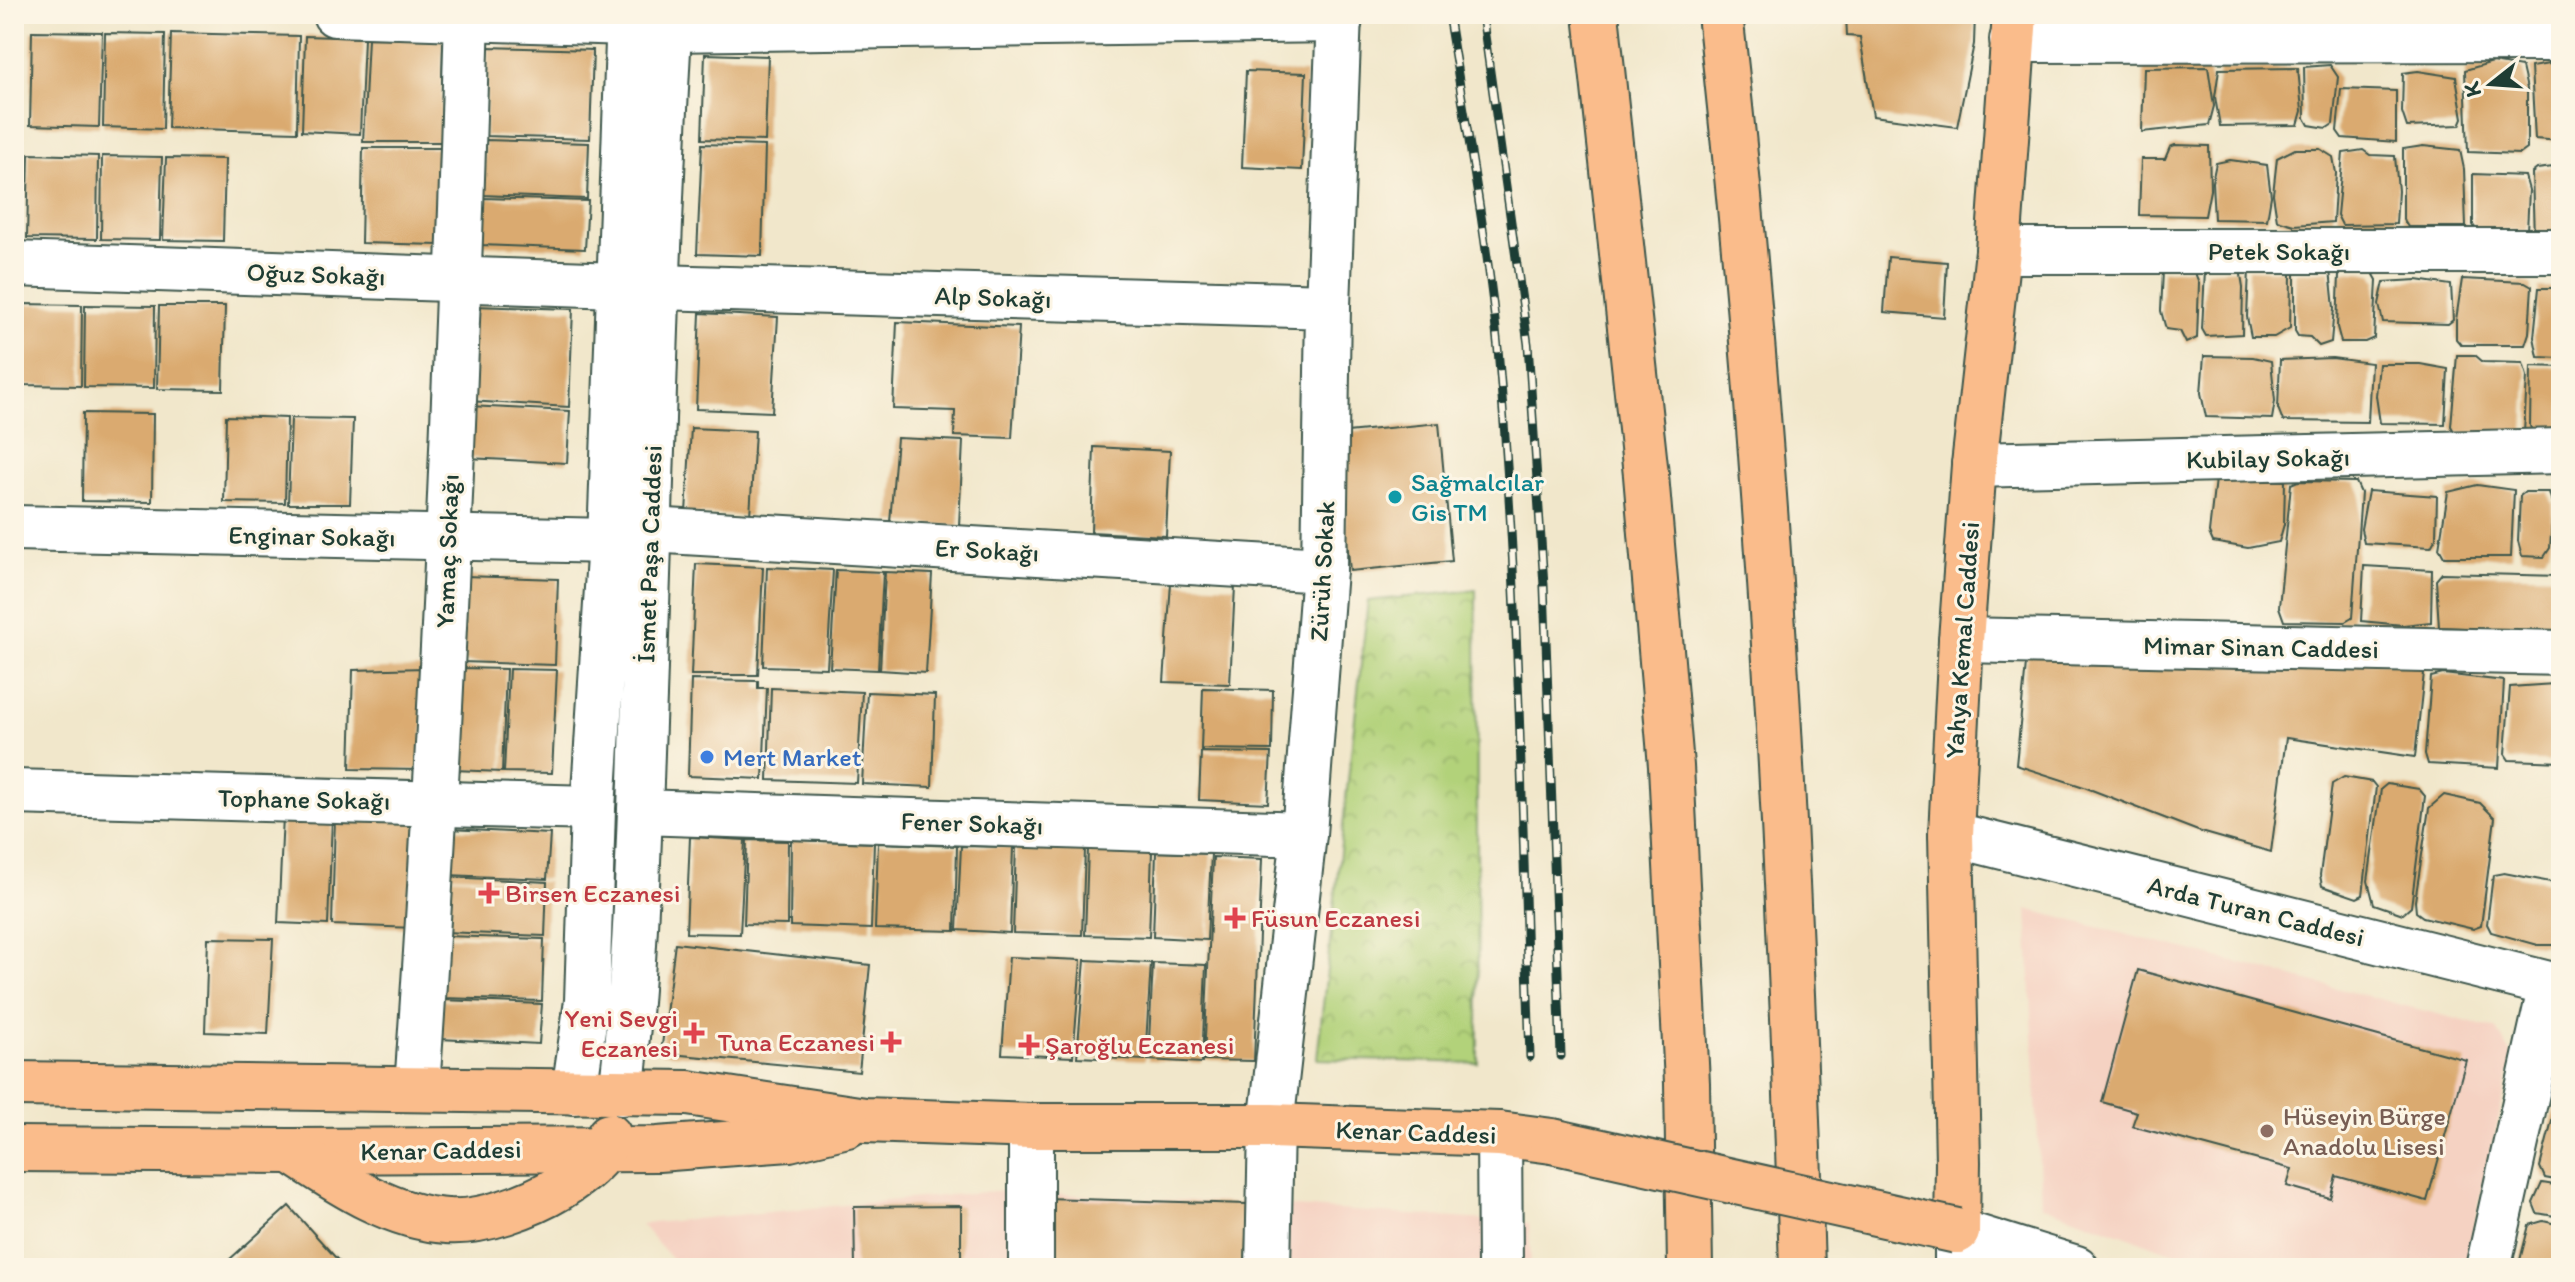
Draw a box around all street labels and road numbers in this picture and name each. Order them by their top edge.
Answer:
street label: Petek Sokağı [2208,235,2350,267]
street label: Oğuz Sokağı [246,256,386,292]
street label: Alp Sokağı [934,279,1052,315]
street label: Kubilay Sokağı [2186,441,2350,475]
street label: İsmet Paşa Caddesi [629,445,669,663]
street label: Yamaç Sokağı [428,474,466,628]
street label: Zürüh Sokak [1302,499,1342,642]
street label: Enginar Sokağı [228,519,396,553]
street label: Yahya Kemal Caddesi [1938,521,1986,759]
street label: Er Sokağı [934,531,1040,569]
street label: Mimar Sinan Caddesi [2143,629,2379,665]
street label: Tophane Sokağı [218,781,390,817]
street label: Fener Sokağı [900,805,1044,841]
street label: Arda Turan Caddesi [2144,869,2368,953]
street label: Kenar Caddesi [1335,1113,1497,1151]
street label: Kenar Caddesi [360,1133,522,1167]

